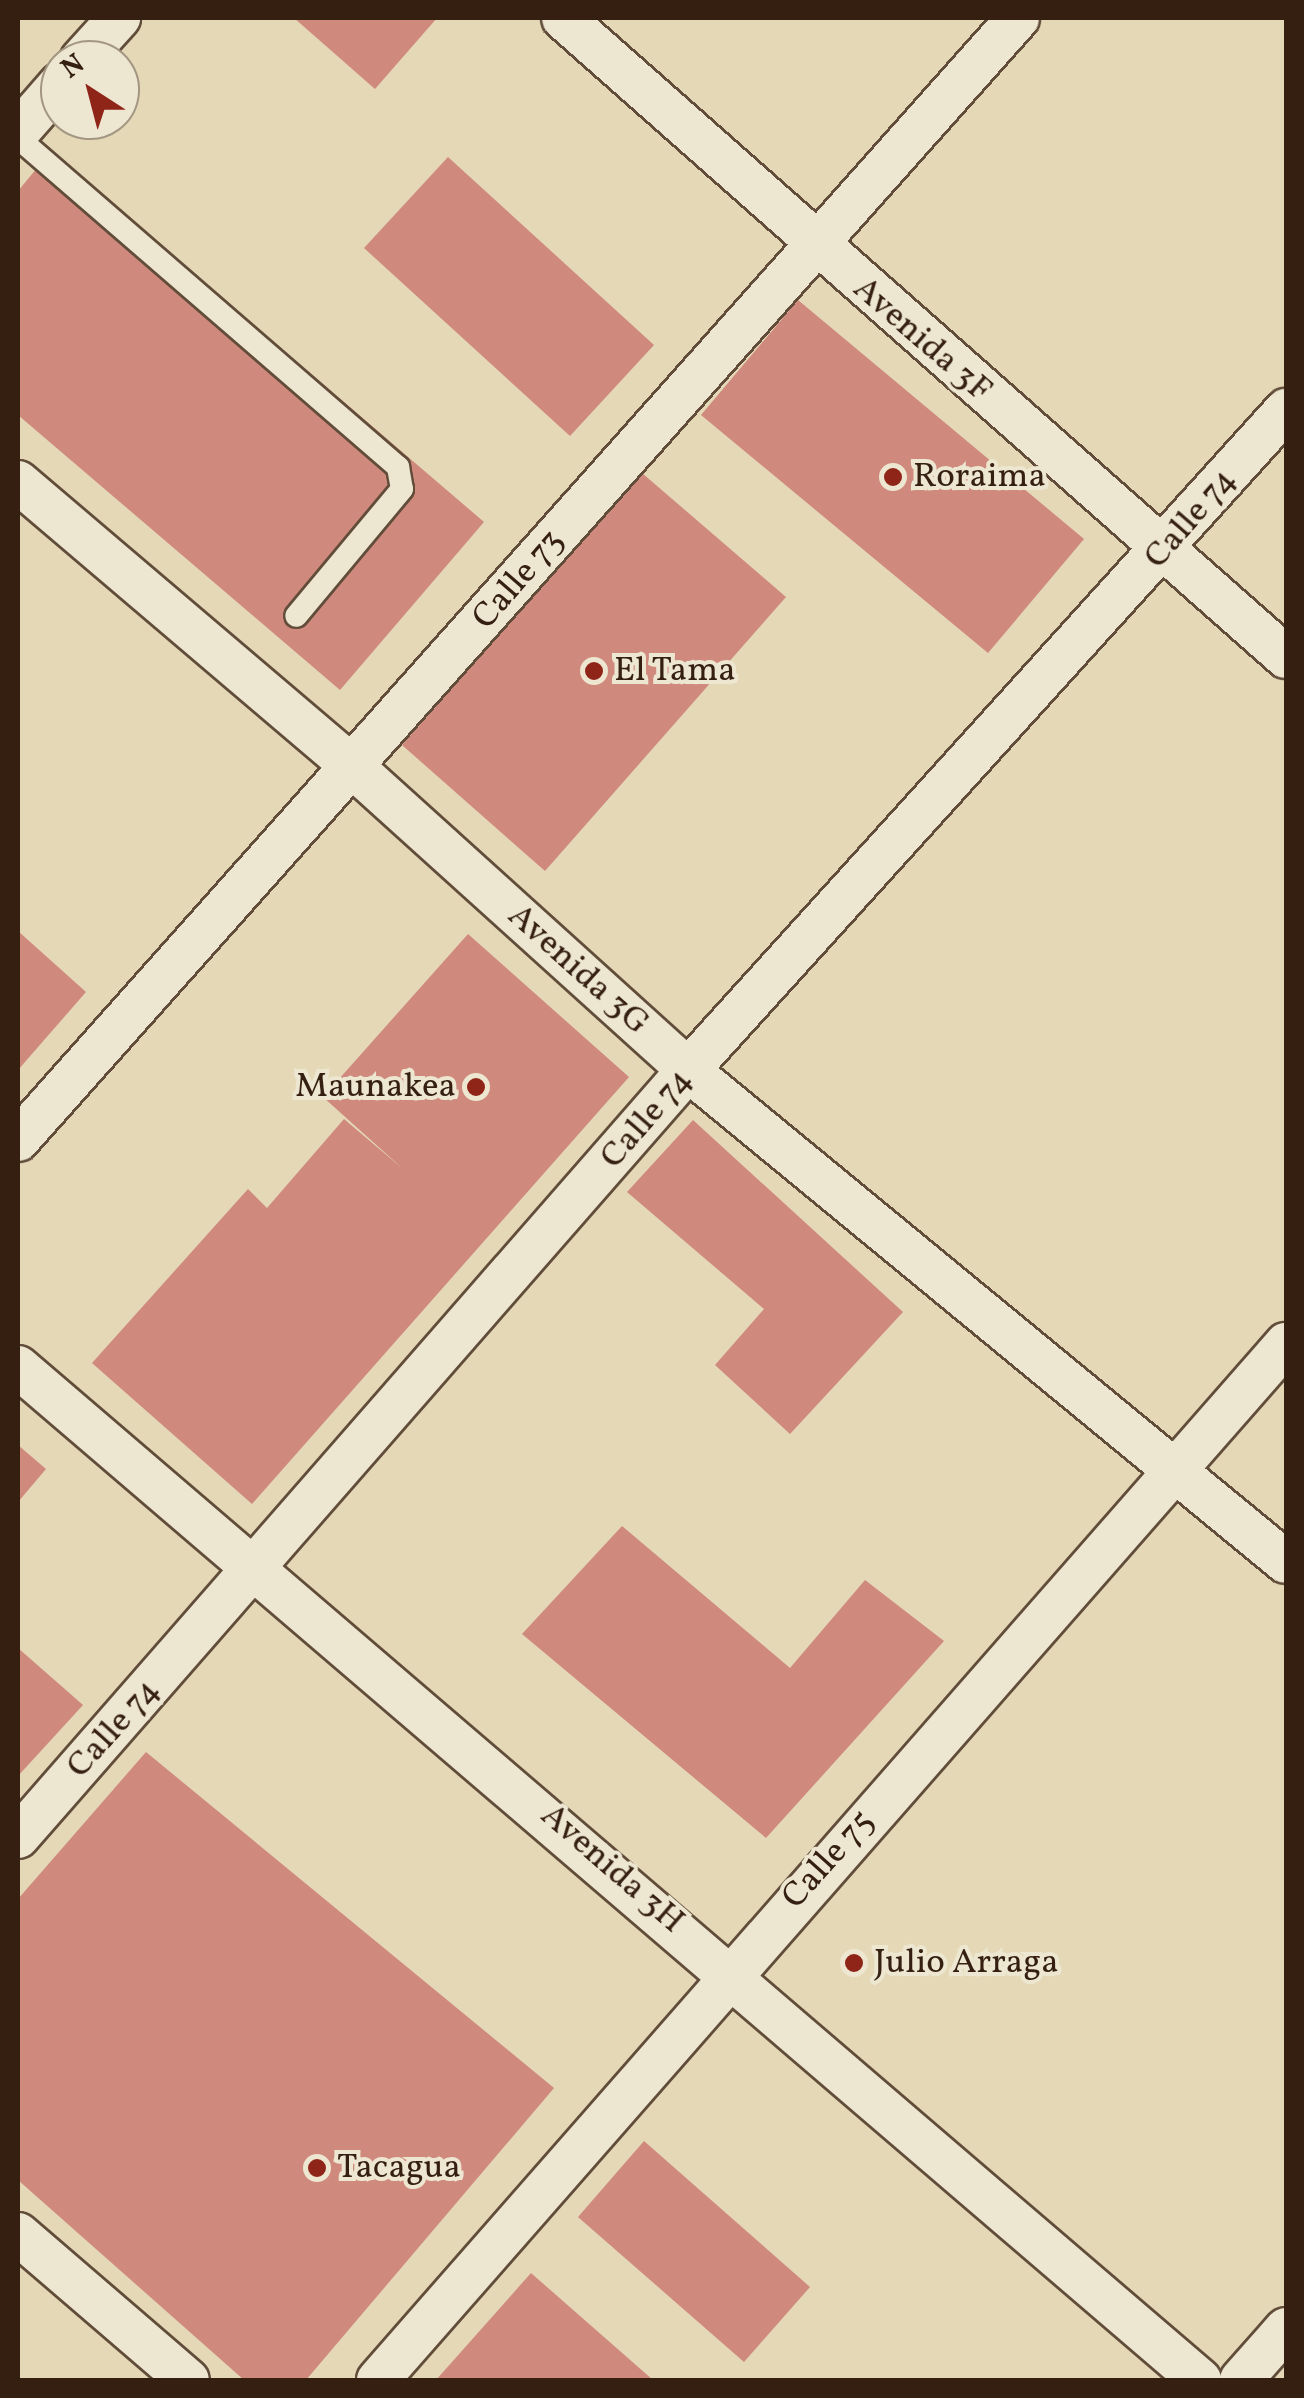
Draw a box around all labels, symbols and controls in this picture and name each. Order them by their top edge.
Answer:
north arrow [40,40,140,140]
text: N [54,45,93,89]
street label: Avenida 3F [844,268,1000,412]
place label: Roraima [913,456,1046,498]
street label: Calle 74 [1136,460,1246,578]
marker: Roraima [882,466,904,488]
street label: Calle 73 [464,521,574,639]
place label: El Tama [614,650,737,692]
marker: El Tama [583,660,605,682]
street label: Avenida 3G [498,895,658,1045]
street label: Calle 74 [592,1060,702,1178]
place label: Maunakea [295,1066,456,1108]
marker: Maunakea [465,1076,487,1098]
street label: Calle 74 [59,1671,169,1787]
street label: Avenida 3H [531,1795,693,1943]
street label: Calle 75 [774,1802,884,1918]
place label: Julio Arraga [874,1942,1059,1984]
marker: Julio Arraga [843,1952,865,1974]
place label: Tacagua [337,2147,461,2189]
marker: Tacagua [306,2157,328,2179]

